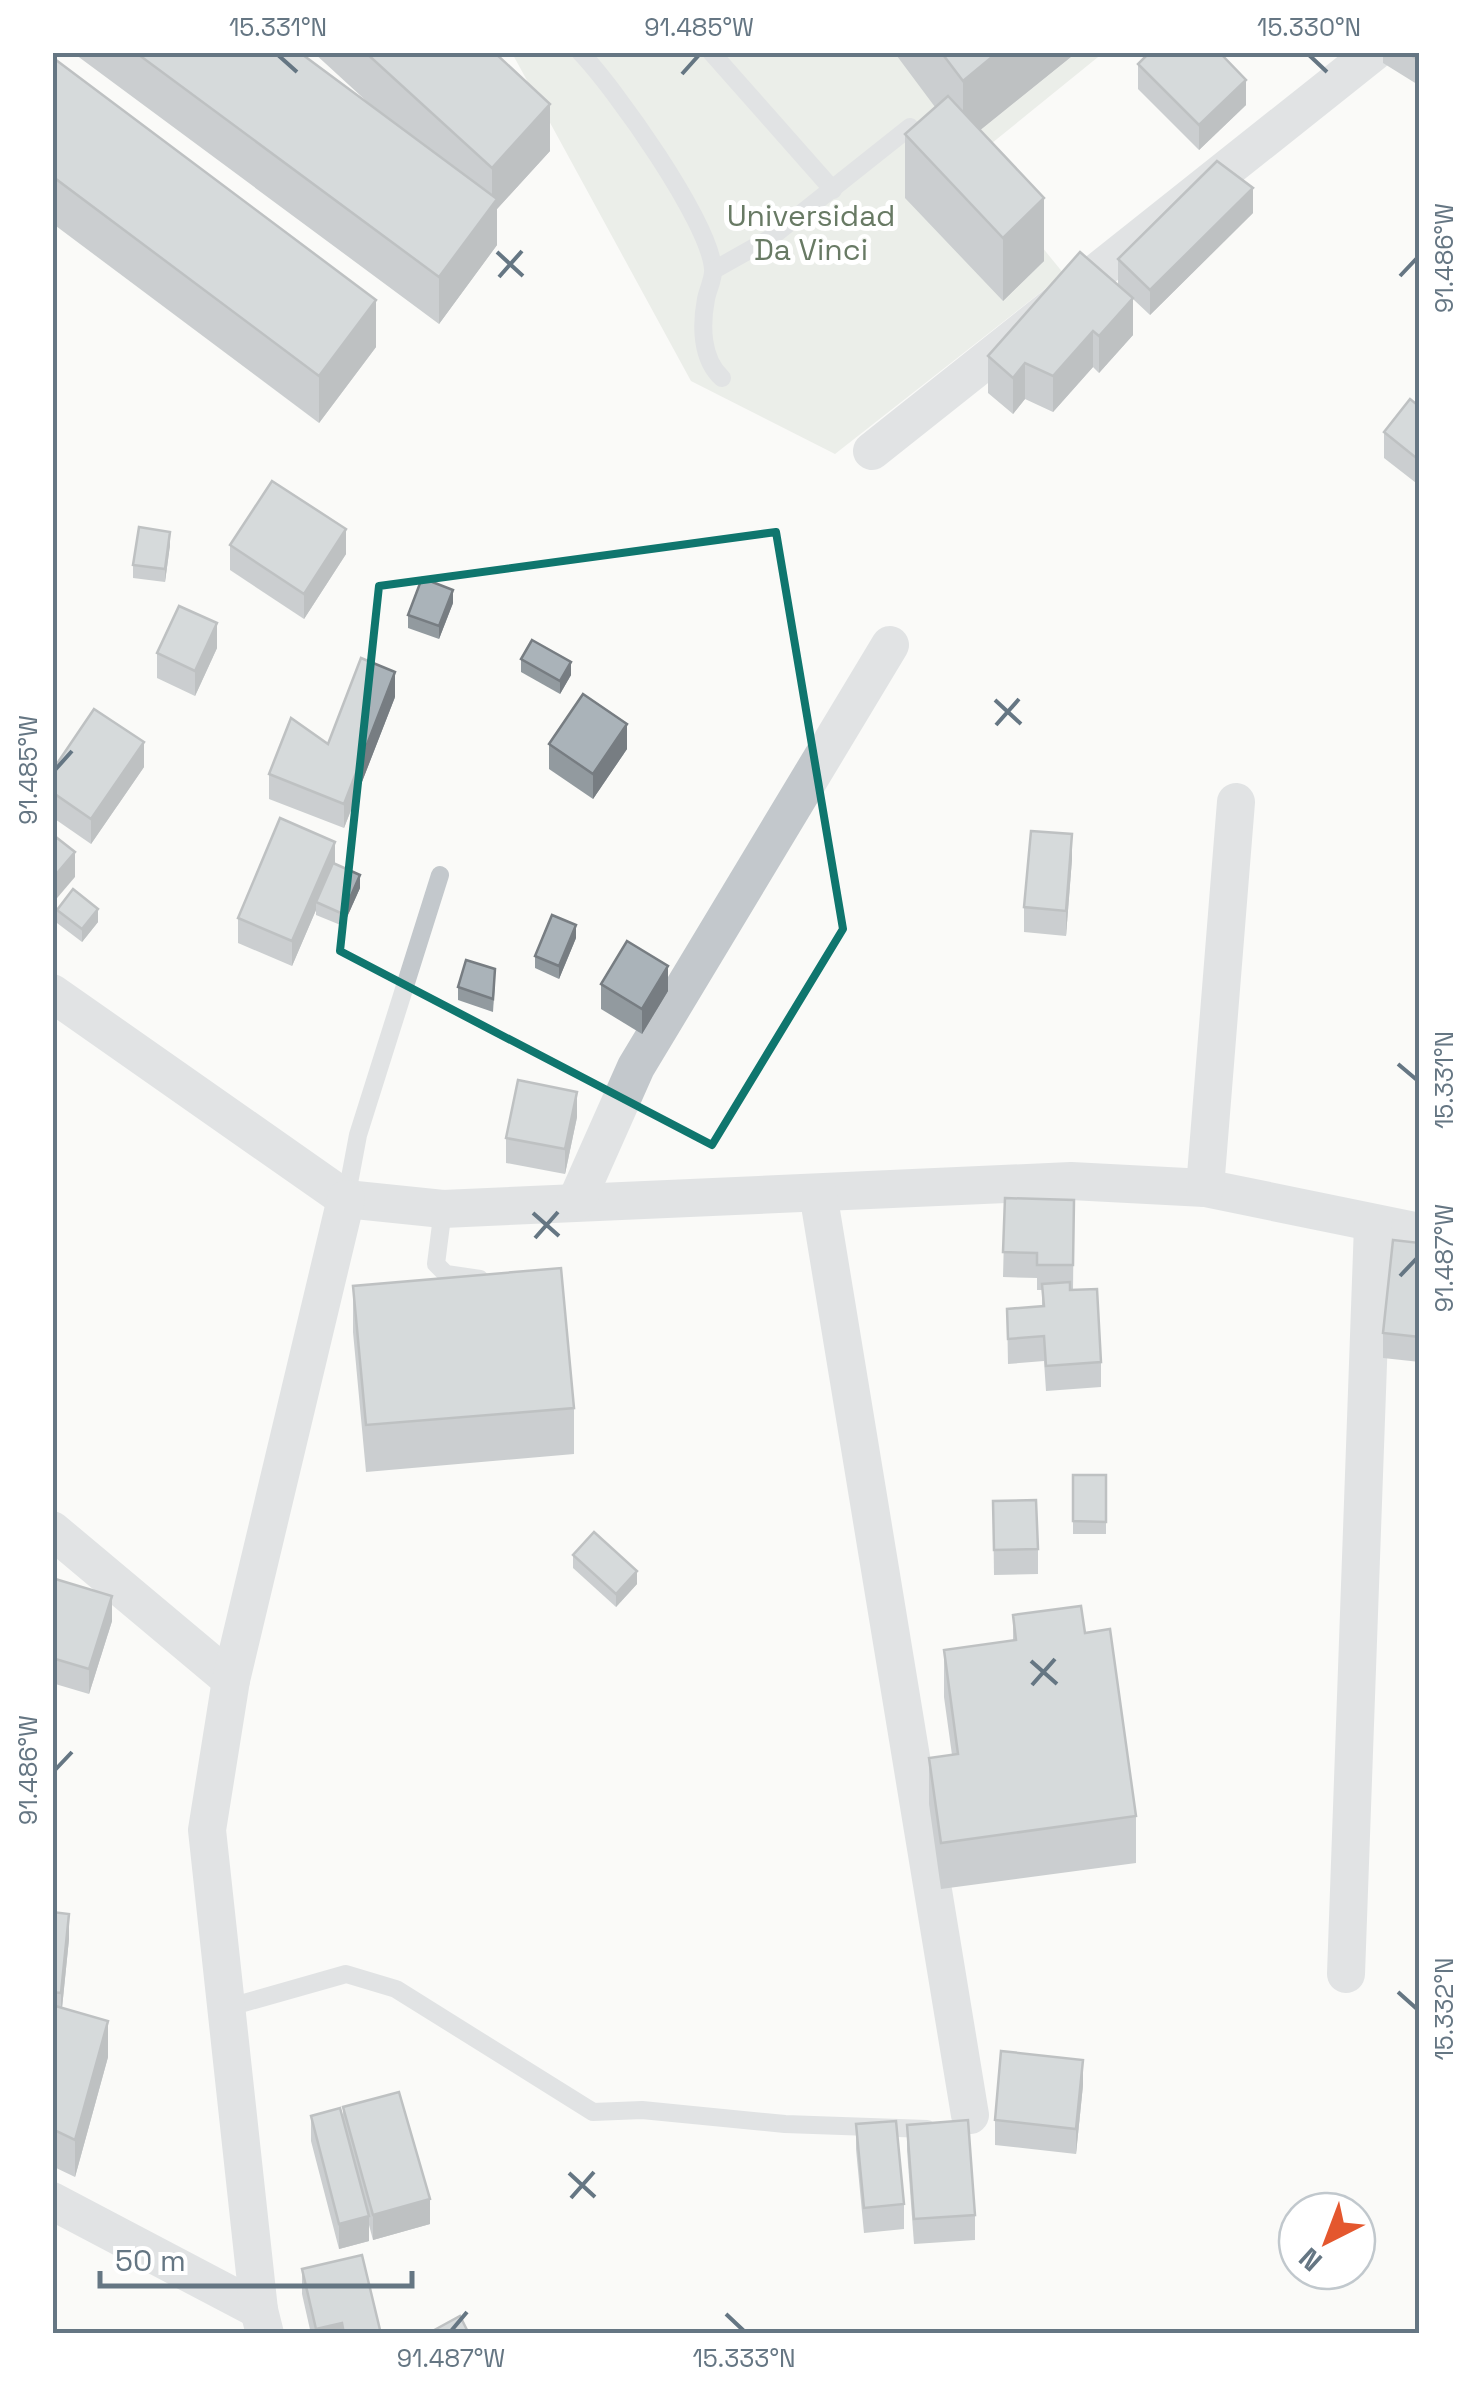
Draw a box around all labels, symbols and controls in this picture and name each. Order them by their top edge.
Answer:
text: 15.331°N [229,11,327,43]
text: 91.485°W [644,11,754,43]
text: 15.330°N [1257,11,1361,43]
park label: Universidad Da Vinci [727,196,895,269]
text: 91.486°W [1428,203,1460,313]
text: 91.485°W [12,715,44,825]
text: 15.331°N [1428,1031,1460,1129]
text: 91.487°W [1428,1204,1460,1312]
text: 91.486°W [12,1715,44,1825]
text: 15.332°N [1428,1957,1460,2061]
north arrow [1277,2191,1377,2291]
scale bar [100,2226,412,2288]
text: N [1291,2240,1329,2279]
text: 50 m [115,2241,186,2280]
text: 91.487°W [397,2342,505,2374]
text: 15.333°N [692,2342,796,2374]

